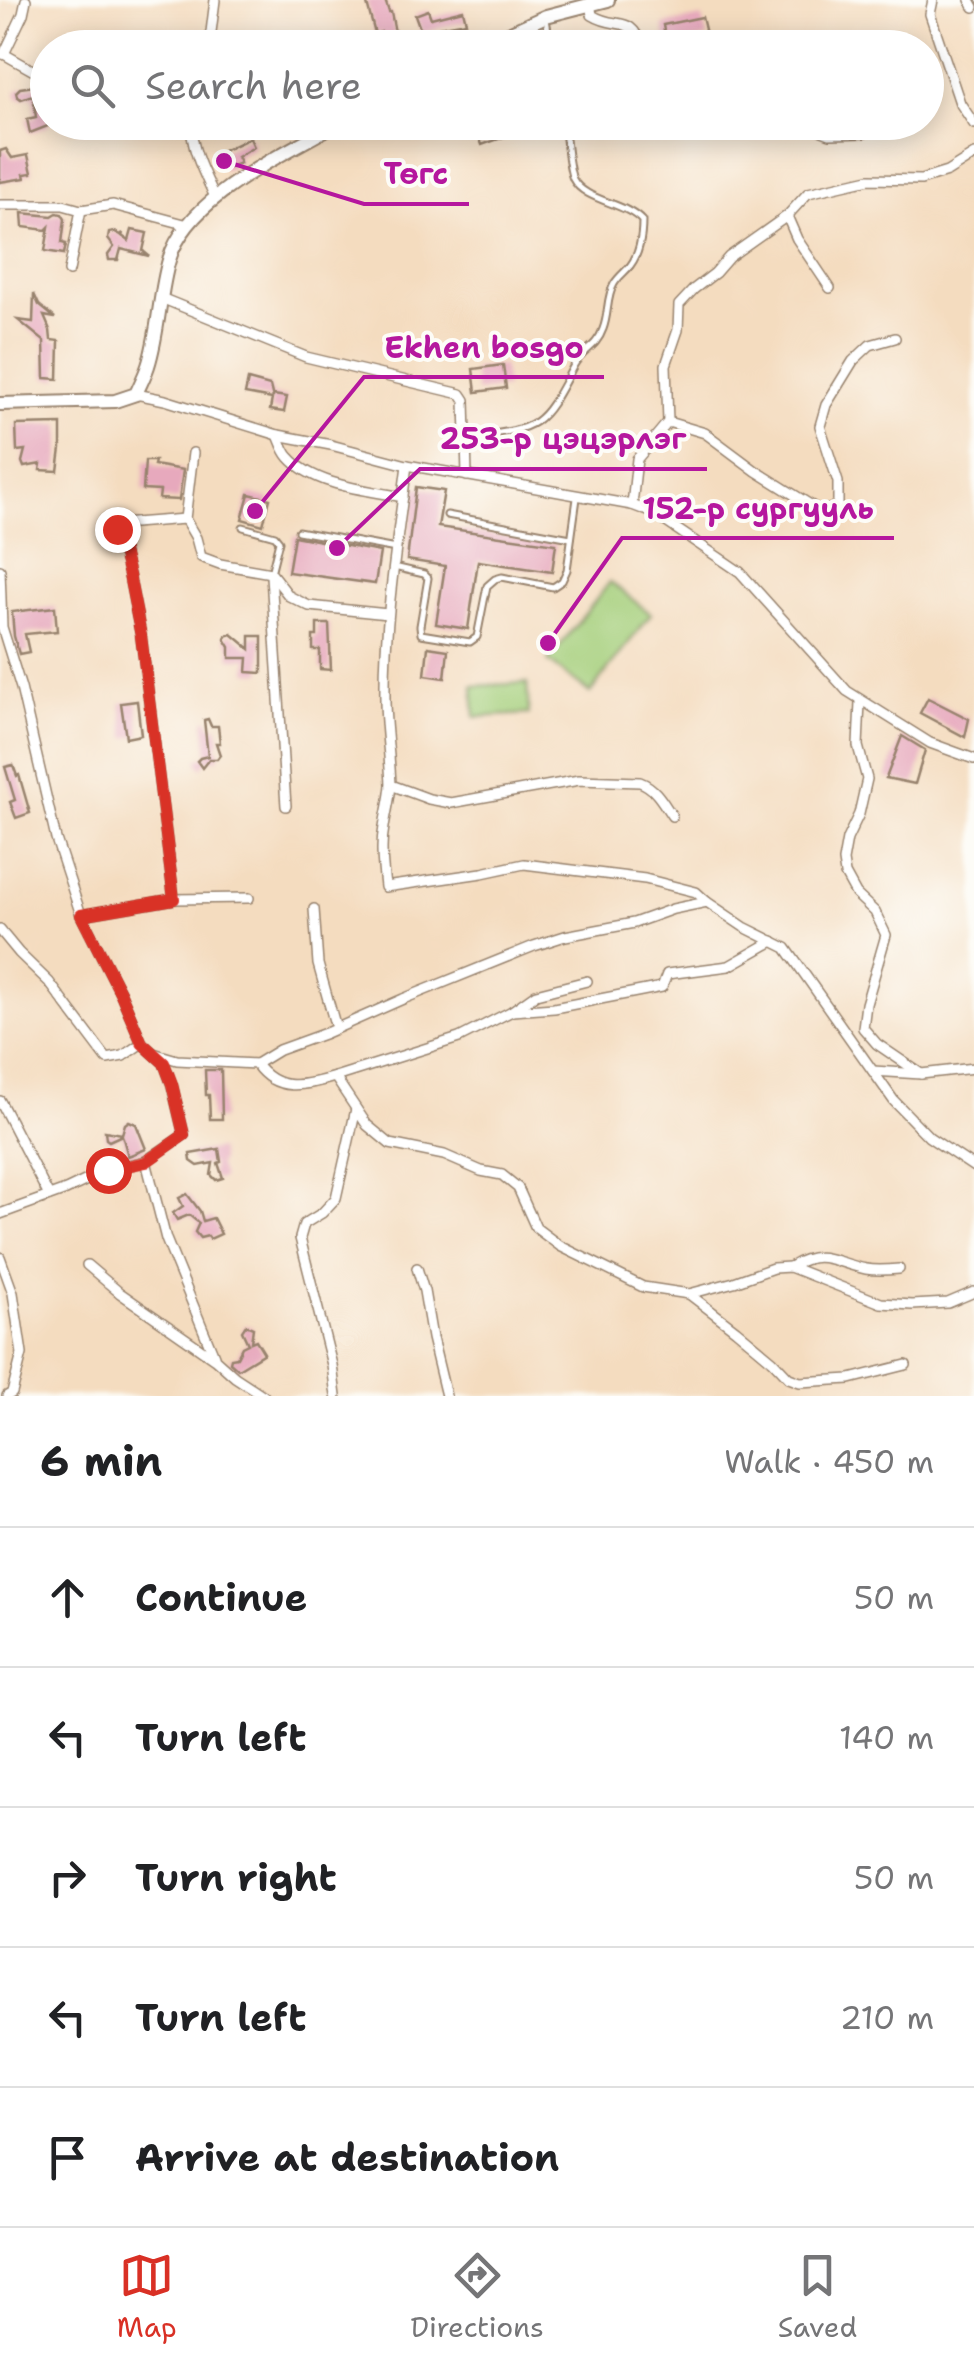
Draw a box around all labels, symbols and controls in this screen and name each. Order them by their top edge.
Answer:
search box [30,30,944,140]
icon: search [65,58,120,113]
text: Search here [145,60,362,111]
callout: Төгс [364,144,469,204]
text: Төгс [383,153,449,194]
callout: Ekhen bosgo [364,317,604,377]
text: Ekhen bosgo [384,327,584,368]
callout: 253-р цэцэрлэг [420,409,707,469]
text: 253-р цэцэрлэг [440,418,687,459]
callout: 152-р сургууль [622,478,894,538]
text: 152-р сургууль [642,488,874,529]
route end [95,507,141,553]
route start [86,1148,132,1194]
text: 6 min [40,1433,162,1489]
text: Walk · 450 m [724,1440,934,1483]
icon: ahead [40,1570,95,1625]
text: Continue [135,1572,307,1623]
text: 50 m [854,1576,934,1619]
icon: left [40,1710,95,1765]
text: Turn left [135,1712,307,1763]
text: 140 m [839,1716,934,1759]
icon: right [40,1850,95,1905]
text: Turn right [135,1852,337,1903]
text: 50 m [854,1856,934,1899]
icon: left [40,1990,95,2045]
text: Turn left [135,1992,307,2043]
text: 210 m [840,1996,934,2039]
icon: arrive [40,2130,95,2185]
text: Arrive at destination [135,2132,559,2183]
tab: Map [117,2248,177,2346]
tab: Directions [410,2248,544,2346]
tab: Saved [778,2248,857,2346]

